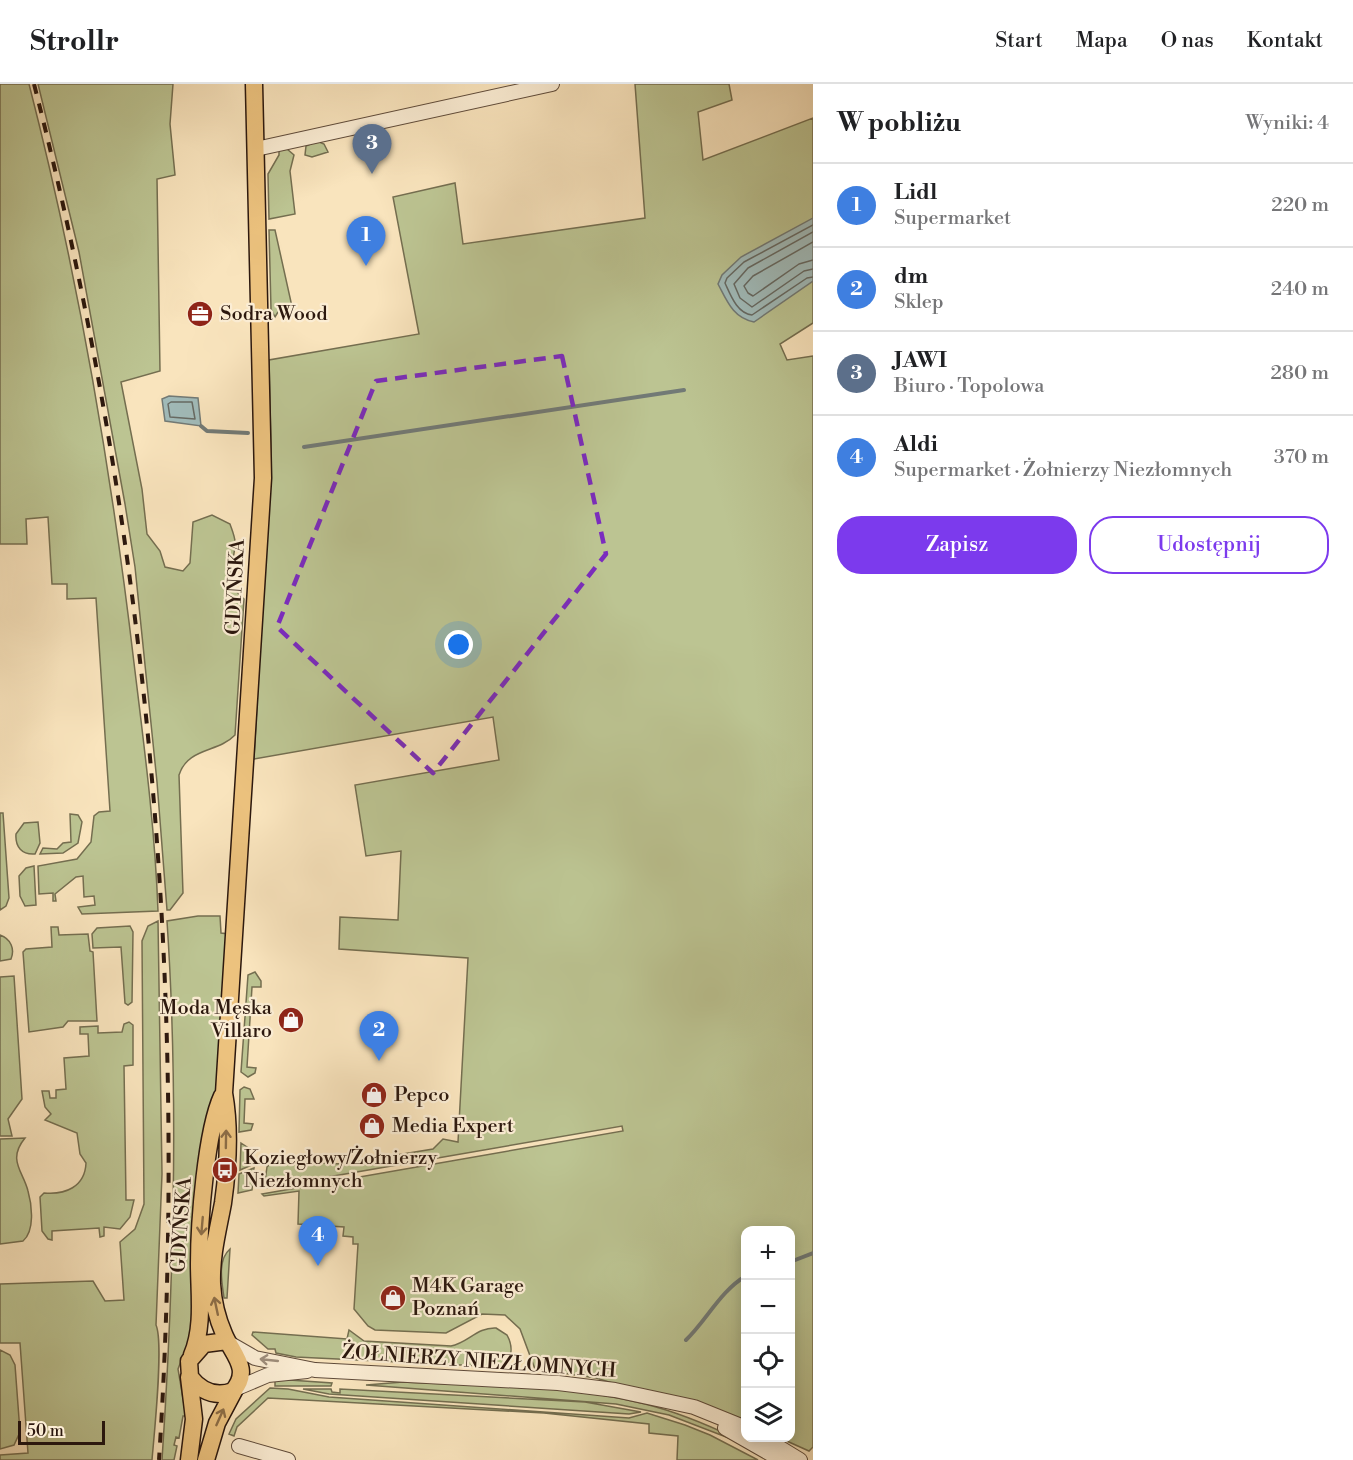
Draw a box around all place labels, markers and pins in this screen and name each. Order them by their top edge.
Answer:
pin: 3 [352,124,392,174]
pin: 1 [346,216,386,266]
office icon: Sodra Wood [185,299,215,329]
place label: Sodra Wood [220,302,328,327]
place label: Moda Męska Villaro [160,996,273,1044]
shop icon: Moda Męska Villaro [276,1005,306,1035]
pin: 2 [360,1012,398,1061]
shop icon: Pepco [359,1080,389,1110]
place label: Pepco [394,1083,449,1108]
shop icon: Media Expert [357,1111,387,1141]
place label: Media Expert [392,1114,514,1139]
place label: Koziegłowy/Żołnierzy Niezłomnych [244,1145,437,1194]
bus stop icon: Koziegłowy/Żołnierzy Niezłomnych [210,1155,240,1185]
pin: 4 [298,1216,338,1266]
place label: M4K Garage Poznań [412,1274,524,1322]
shop icon: M4K Garage Poznań [378,1283,408,1313]

